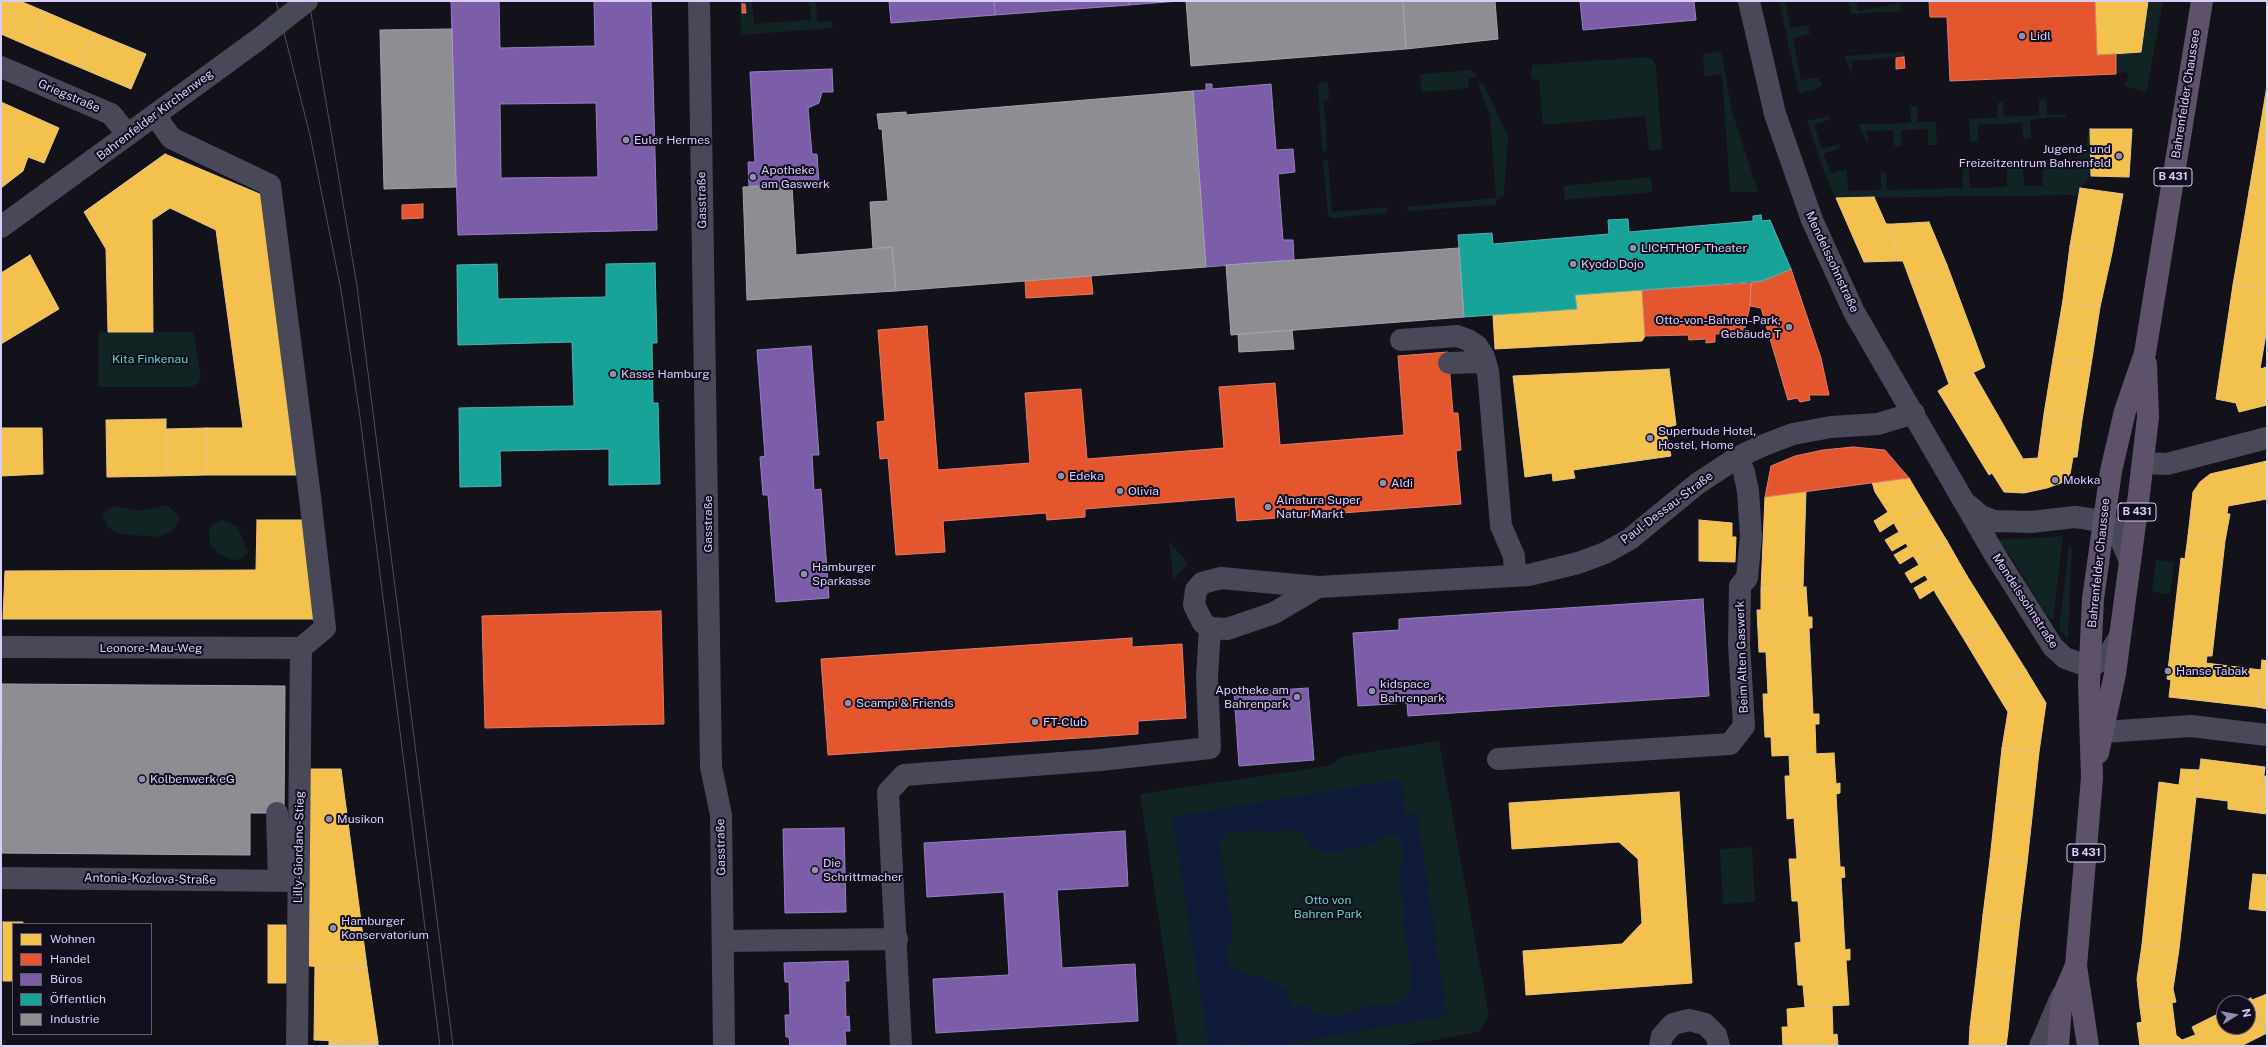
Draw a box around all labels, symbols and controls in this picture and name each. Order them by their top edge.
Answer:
street label: Bahrenfelder Chaussee [2169,28,2203,160]
place label: Lidl [2030,29,2051,43]
marker: Lidl [2017,31,2027,41]
street label: Bahrenfelder Kirchenweg [94,66,216,164]
street label: Griegstraße [36,76,102,116]
place label: Euler Hermes [634,133,710,147]
marker: Euler Hermes [621,135,631,145]
place label: Jugend- und Freizeitzentrum Bahrenfeld [1959,142,2111,170]
marker: Jugend- und Freizeitzentrum Bahrenfeld [2114,151,2124,161]
place label: Apotheke am Gaswerk [761,163,830,191]
road number: B 431 [2154,168,2192,186]
street label: Gasstraße [694,171,710,229]
marker: Apotheke am Gaswerk [748,172,758,182]
street label: Mendelssohnstraße [1802,209,1862,315]
place label: LICHTHOF Theater [1641,241,1747,255]
marker: LICHTHOF Theater [1628,243,1638,253]
place label: Kyodo Dojo [1581,257,1644,271]
marker: Kyodo Dojo [1568,259,1578,269]
place label: Otto-von-Bahren-Park, Gebäude T [1655,313,1781,341]
marker: Otto-von-Bahren-Park, Gebäude T [1784,322,1794,332]
park label: Kita Finkenau [112,352,188,366]
place label: Kasse Hamburg [621,367,710,381]
marker: Kasse Hamburg [608,369,618,379]
place label: Superbude Hotel, Hostel, Home [1658,424,1756,452]
marker: Superbude Hotel, Hostel, Home [1645,433,1655,443]
place label: Edeka [1069,469,1104,483]
street label: Paul-Dessau-Straße [1618,469,1716,547]
marker: Edeka [1056,471,1066,481]
place label: Mokka [2063,473,2100,487]
marker: Mokka [2050,475,2060,485]
place label: Aldi [1391,476,1413,490]
marker: Aldi [1378,478,1388,488]
place label: Olivia [1128,484,1159,498]
marker: Olivia [1115,486,1125,496]
place label: Alnatura Super Natur Markt [1276,493,1361,521]
street label: Gasstraße [701,495,715,553]
street label: Bahrenfelder Chaussee [2085,497,2113,629]
marker: Alnatura Super Natur Markt [1263,502,1273,512]
road number: B 431 [2118,503,2156,521]
street label: Mendelssohnstraße [1989,551,2061,651]
place label: Hamburger Sparkasse [812,560,876,588]
marker: Hamburger Sparkasse [799,569,809,579]
street label: Beim Alten Gaswerk [1733,600,1751,714]
street label: Leonore-Mau-Weg [100,641,202,655]
place label: Hanse Tabak [2176,664,2248,678]
marker: Hanse Tabak [2163,666,2173,676]
place label: kidspace Bahrenpark [1380,677,1445,705]
place label: Apotheke am Bahrenpark [1215,683,1289,711]
marker: kidspace Bahrenpark [1367,686,1377,696]
marker: Apotheke am Bahrenpark [1292,692,1302,702]
place label: Scampi & Friends [856,696,954,710]
marker: Scampi & Friends [843,698,853,708]
place label: FT-Club [1043,715,1087,729]
marker: FT-Club [1030,717,1040,727]
place label: Kolbenwerk eG [150,772,235,786]
marker: Kolbenwerk eG [137,774,147,784]
street label: Lilly-Giordano-Stieg [291,791,307,903]
place label: Musikon [337,812,384,826]
marker: Musikon [324,814,334,824]
street label: Gasstraße [713,818,729,876]
road number: B 431 [2067,844,2105,862]
place label: Die Schrittmacher [823,856,903,884]
marker: Die Schrittmacher [810,865,820,875]
street label: Antonia-Kozlova-Straße [84,871,216,887]
park label: Otto von Bahren Park [1294,893,1362,921]
place label: Hamburger Konservatorium [341,914,429,942]
legend [12,923,152,1035]
marker: Hamburger Konservatorium [328,923,338,933]
text: Wohnen [50,932,95,946]
text: Handel [50,952,90,966]
text: Büros [50,972,83,986]
text: Öffentlich [50,992,106,1006]
north arrow [2216,995,2256,1035]
text: N [2240,1008,2254,1018]
text: Industrie [50,1012,100,1026]

